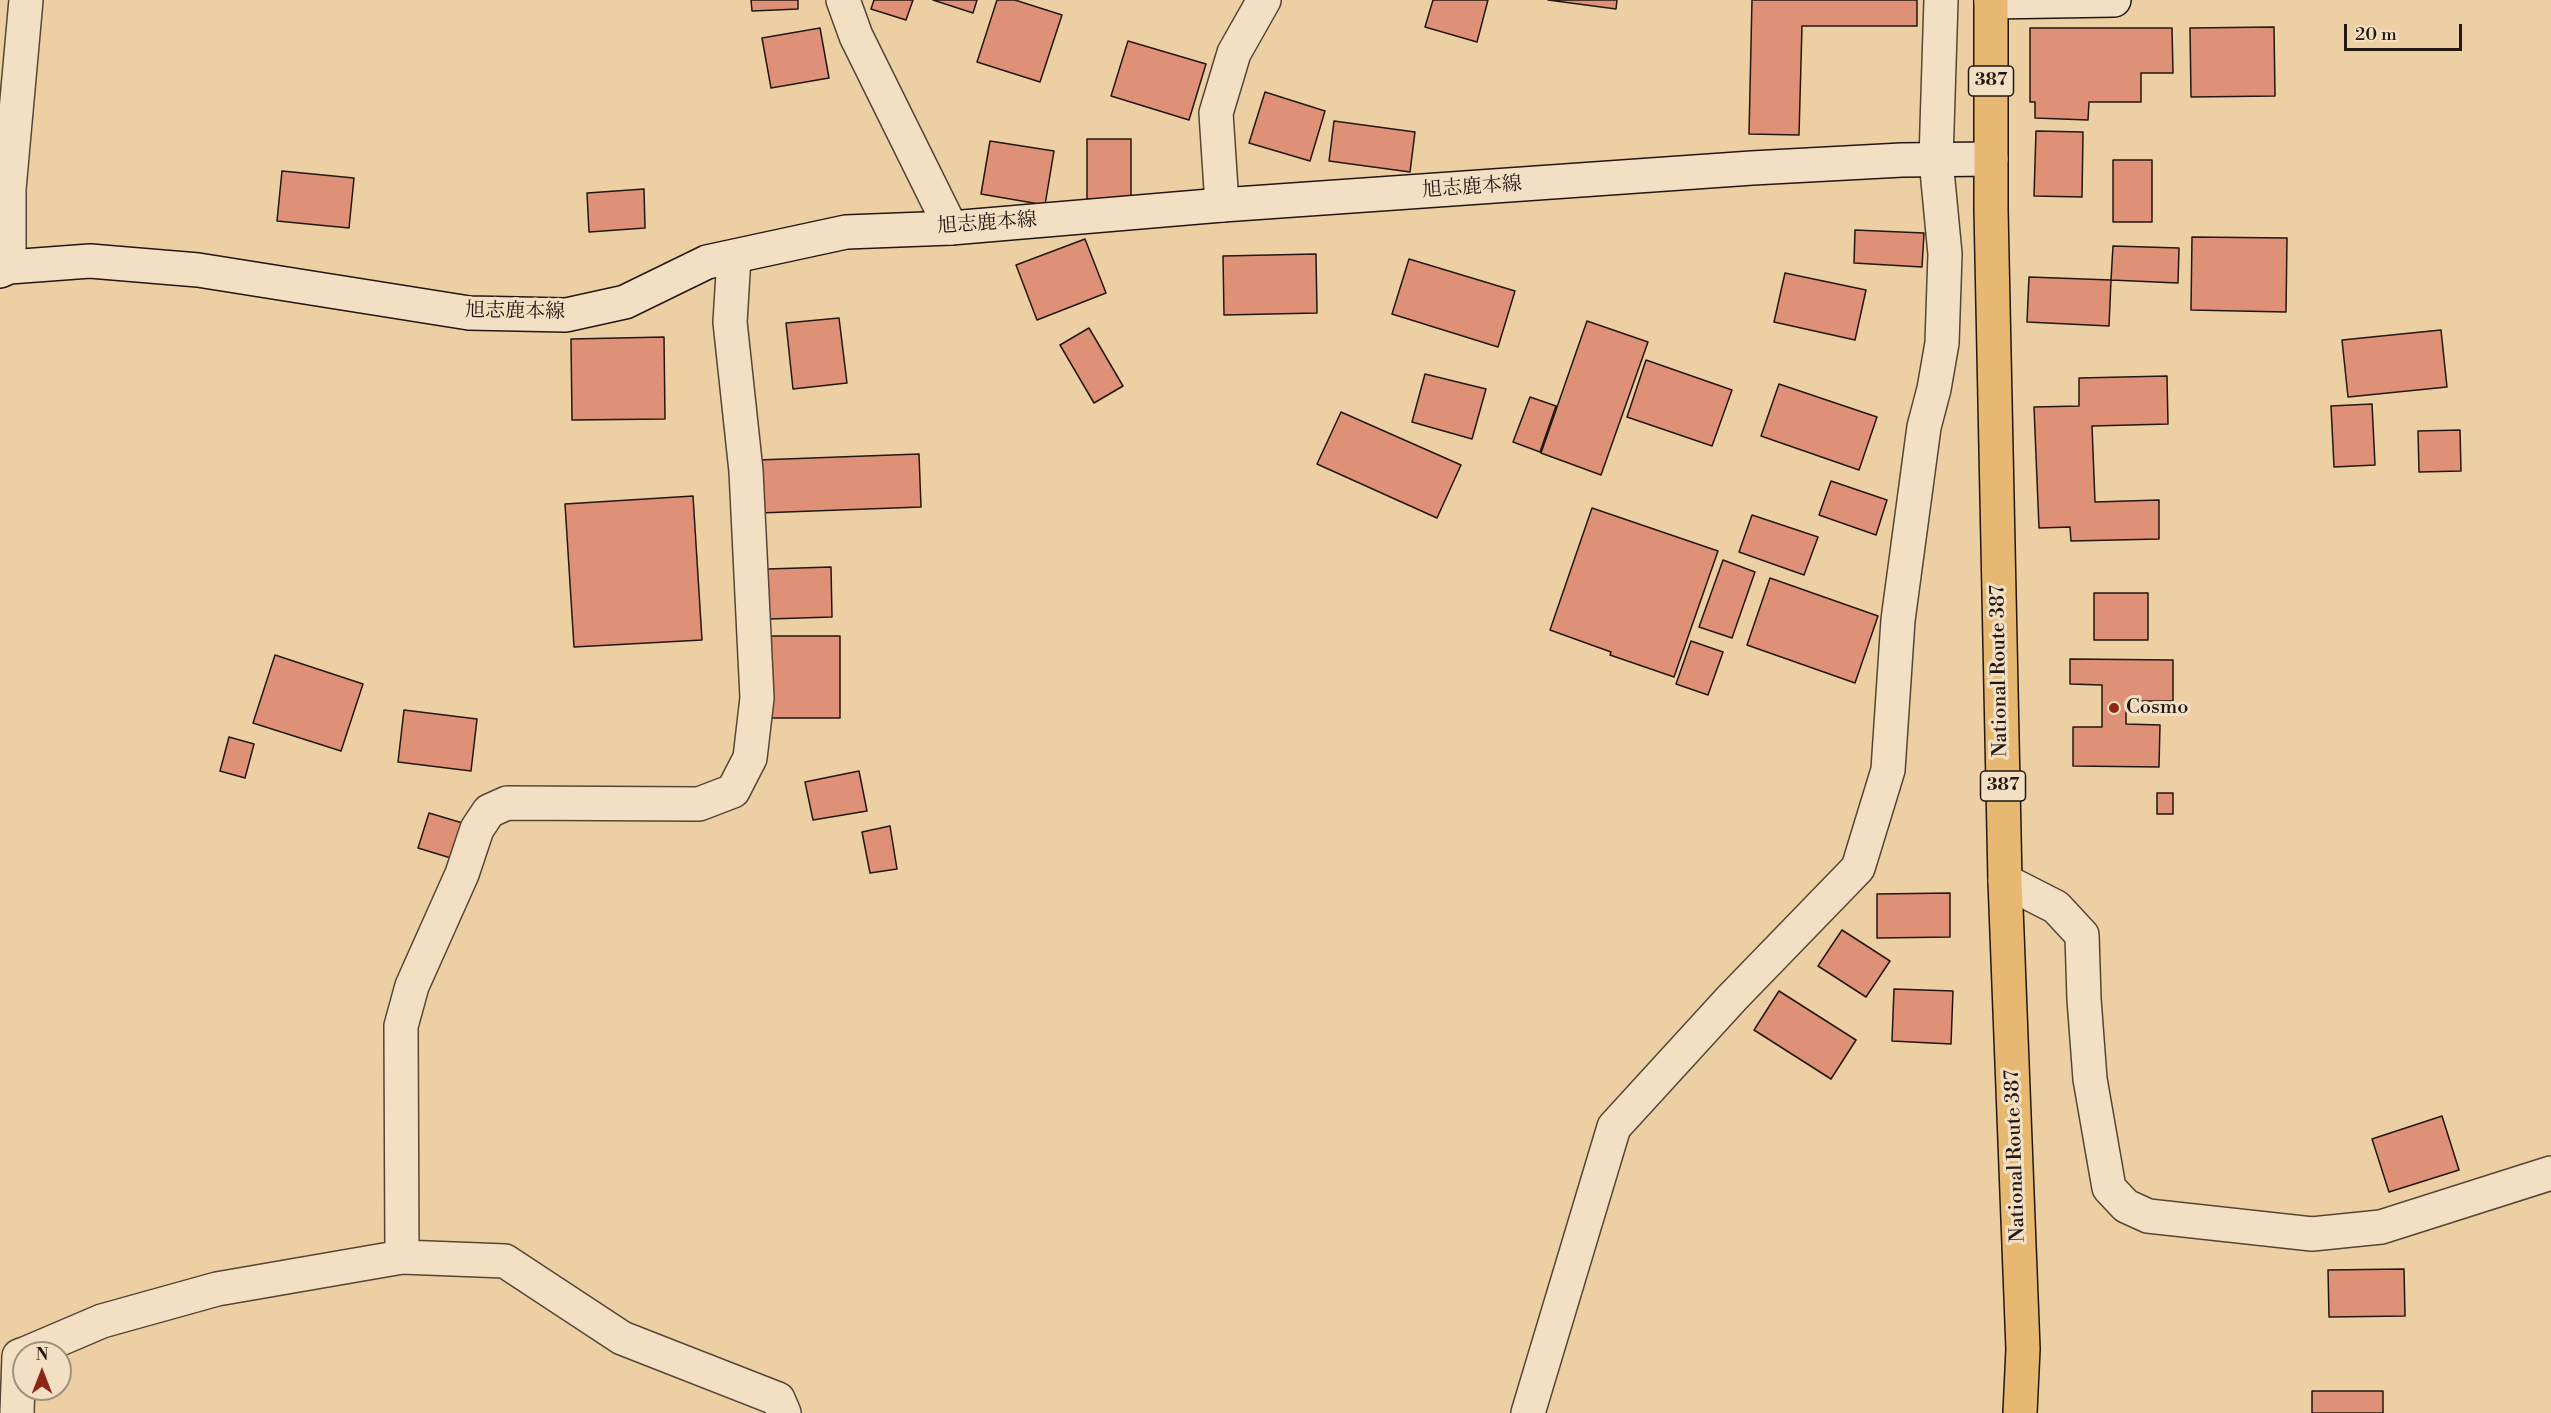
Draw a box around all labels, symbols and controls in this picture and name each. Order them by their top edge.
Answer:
scale bar [2347,12,2466,50]
text: 20 m [2355,23,2397,46]
road number: 387 [1968,66,2014,96]
street label: 旭志鹿本線 [1421,173,1523,203]
street label: 旭志鹿本線 [936,209,1038,239]
street label: 旭志鹿本線 [465,299,565,325]
street label: National Route 387 [1986,585,2014,757]
place label: Cosmo [2126,696,2188,720]
marker: Cosmo [2107,701,2121,715]
road number: 387 [1980,771,2026,801]
street label: National Route 387 [2001,1070,2031,1242]
north arrow [12,1341,72,1401]
text: N [36,1345,48,1365]

